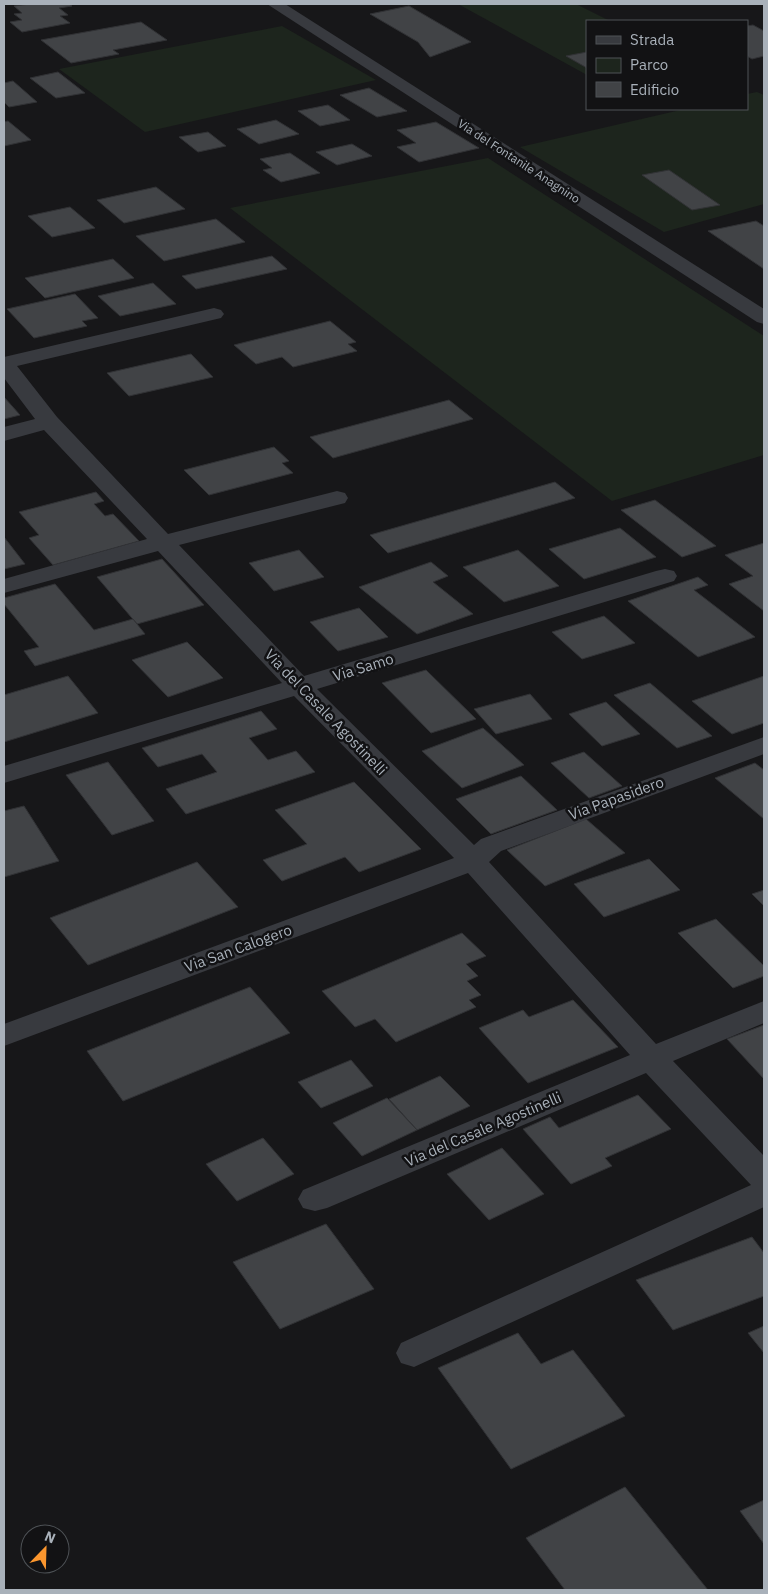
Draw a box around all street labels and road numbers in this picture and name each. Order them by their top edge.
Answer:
street label: Via del Fontanile Anagnino [455,116,583,206]
street label: Via del Casale Agostinelli [261,645,391,779]
street label: Via Samo [330,649,396,685]
street label: Via Papasidero [566,772,666,824]
street label: Via San Calogero [182,920,294,976]
street label: Via del Casale Agostinelli [402,1087,564,1171]

